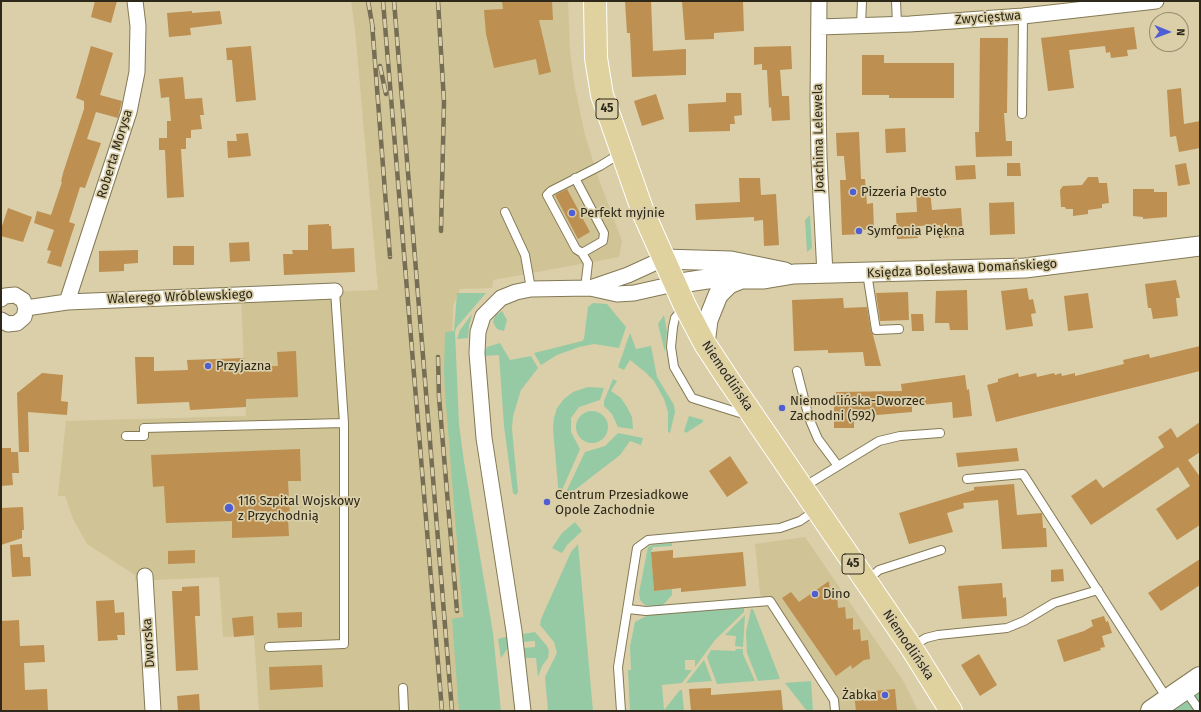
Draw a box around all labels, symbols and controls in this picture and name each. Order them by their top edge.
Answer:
street label: Zwycięstwa [954,8,1022,28]
north arrow [1149,12,1189,52]
text: N [1174,28,1187,36]
street label: Joachima Lelewela [810,83,828,193]
road number: 45 [596,99,618,119]
street label: Roberta Morysa [94,108,136,200]
place label: Pizzeria Presto [861,184,947,200]
marker: Pizzeria Presto [848,187,858,197]
place label: Perfekt myjnie [580,205,665,221]
marker: Perfekt myjnie [567,208,577,218]
place label: Symfonia Piękna [867,223,965,239]
marker: Symfonia Piękna [854,226,864,236]
street label: Księdza Bolesława Domańskiego [866,256,1058,282]
street label: Walerego Wróblewskiego [107,287,253,307]
street label: Niemodlińska [698,338,756,414]
place label: Przyjazna [216,358,271,374]
marker: Przyjazna [203,361,213,371]
place label: Niemodlińska-Dworzec Zachodni (592) [790,393,925,424]
marker: Niemodlińska-Dworzec Zachodni (592) [777,403,787,413]
place label: Centrum Przesiadkowe Opole Zachodnie [555,487,689,518]
place label: 116 Szpital Wojskowy z Przychodnią [238,493,360,524]
marker: Centrum Przesiadkowe Opole Zachodnie [542,497,552,507]
marker: 116 Szpital Wojskowy z Przychodnią [223,502,235,514]
road number: 45 [842,554,864,574]
place label: Dino [823,586,850,602]
marker: Dino [810,589,820,599]
street label: Niemodlińska [879,607,937,683]
street label: Dworska [139,618,159,668]
place label: Żabka [842,687,877,703]
marker: Żabka [880,690,890,700]

